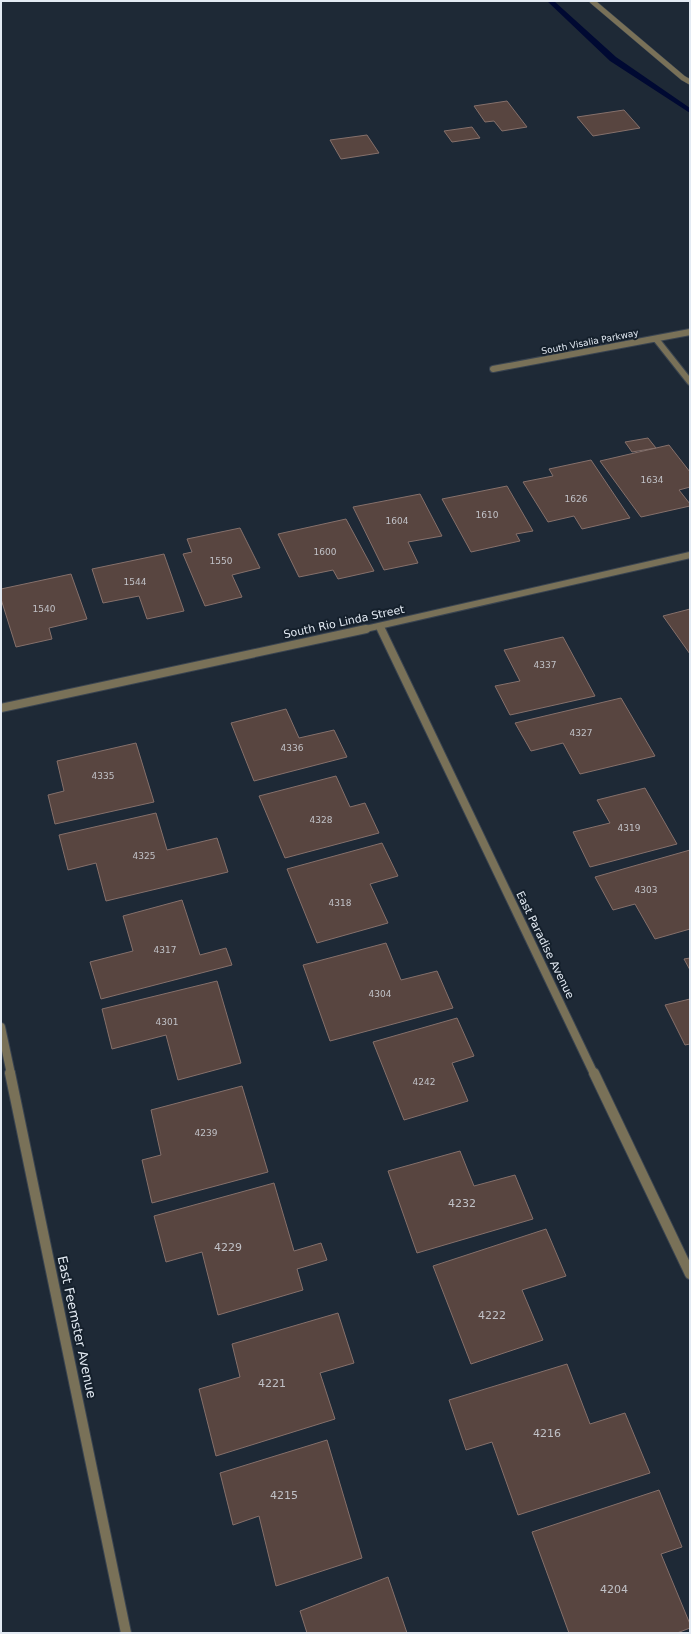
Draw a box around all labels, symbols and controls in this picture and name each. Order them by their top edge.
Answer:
street label: South Visalia Parkway [541,328,640,356]
house number: 1634 [641,475,664,485]
house number: 1626 [565,494,588,504]
house number: 1610 [476,510,499,520]
house number: 1604 [386,516,409,526]
house number: 1600 [314,547,337,557]
house number: 1550 [210,556,233,566]
house number: 1544 [124,577,147,587]
street label: South Rio Linda Street [282,603,406,641]
house number: 1540 [33,604,56,614]
house number: 4337 [534,660,556,670]
house number: 4327 [570,728,592,738]
house number: 4336 [281,743,304,753]
house number: 4335 [92,771,114,781]
house number: 4328 [310,815,333,825]
house number: 4319 [618,823,641,833]
house number: 4325 [133,851,155,861]
house number: 4303 [635,885,657,895]
street label: East Paradise Avenue [513,889,577,1001]
house number: 4318 [329,898,352,908]
house number: 4317 [154,945,176,955]
house number: 4304 [369,989,392,999]
house number: 4301 [156,1017,178,1027]
house number: 4242 [413,1077,435,1087]
house number: 4239 [195,1128,218,1138]
house number: 4232 [448,1197,476,1210]
house number: 4229 [214,1241,242,1254]
street label: East Feemster Avenue [55,1254,99,1400]
house number: 4222 [478,1309,506,1322]
house number: 4221 [258,1377,286,1390]
house number: 4216 [533,1427,561,1440]
house number: 4215 [270,1489,298,1502]
house number: 4204 [600,1583,628,1596]

